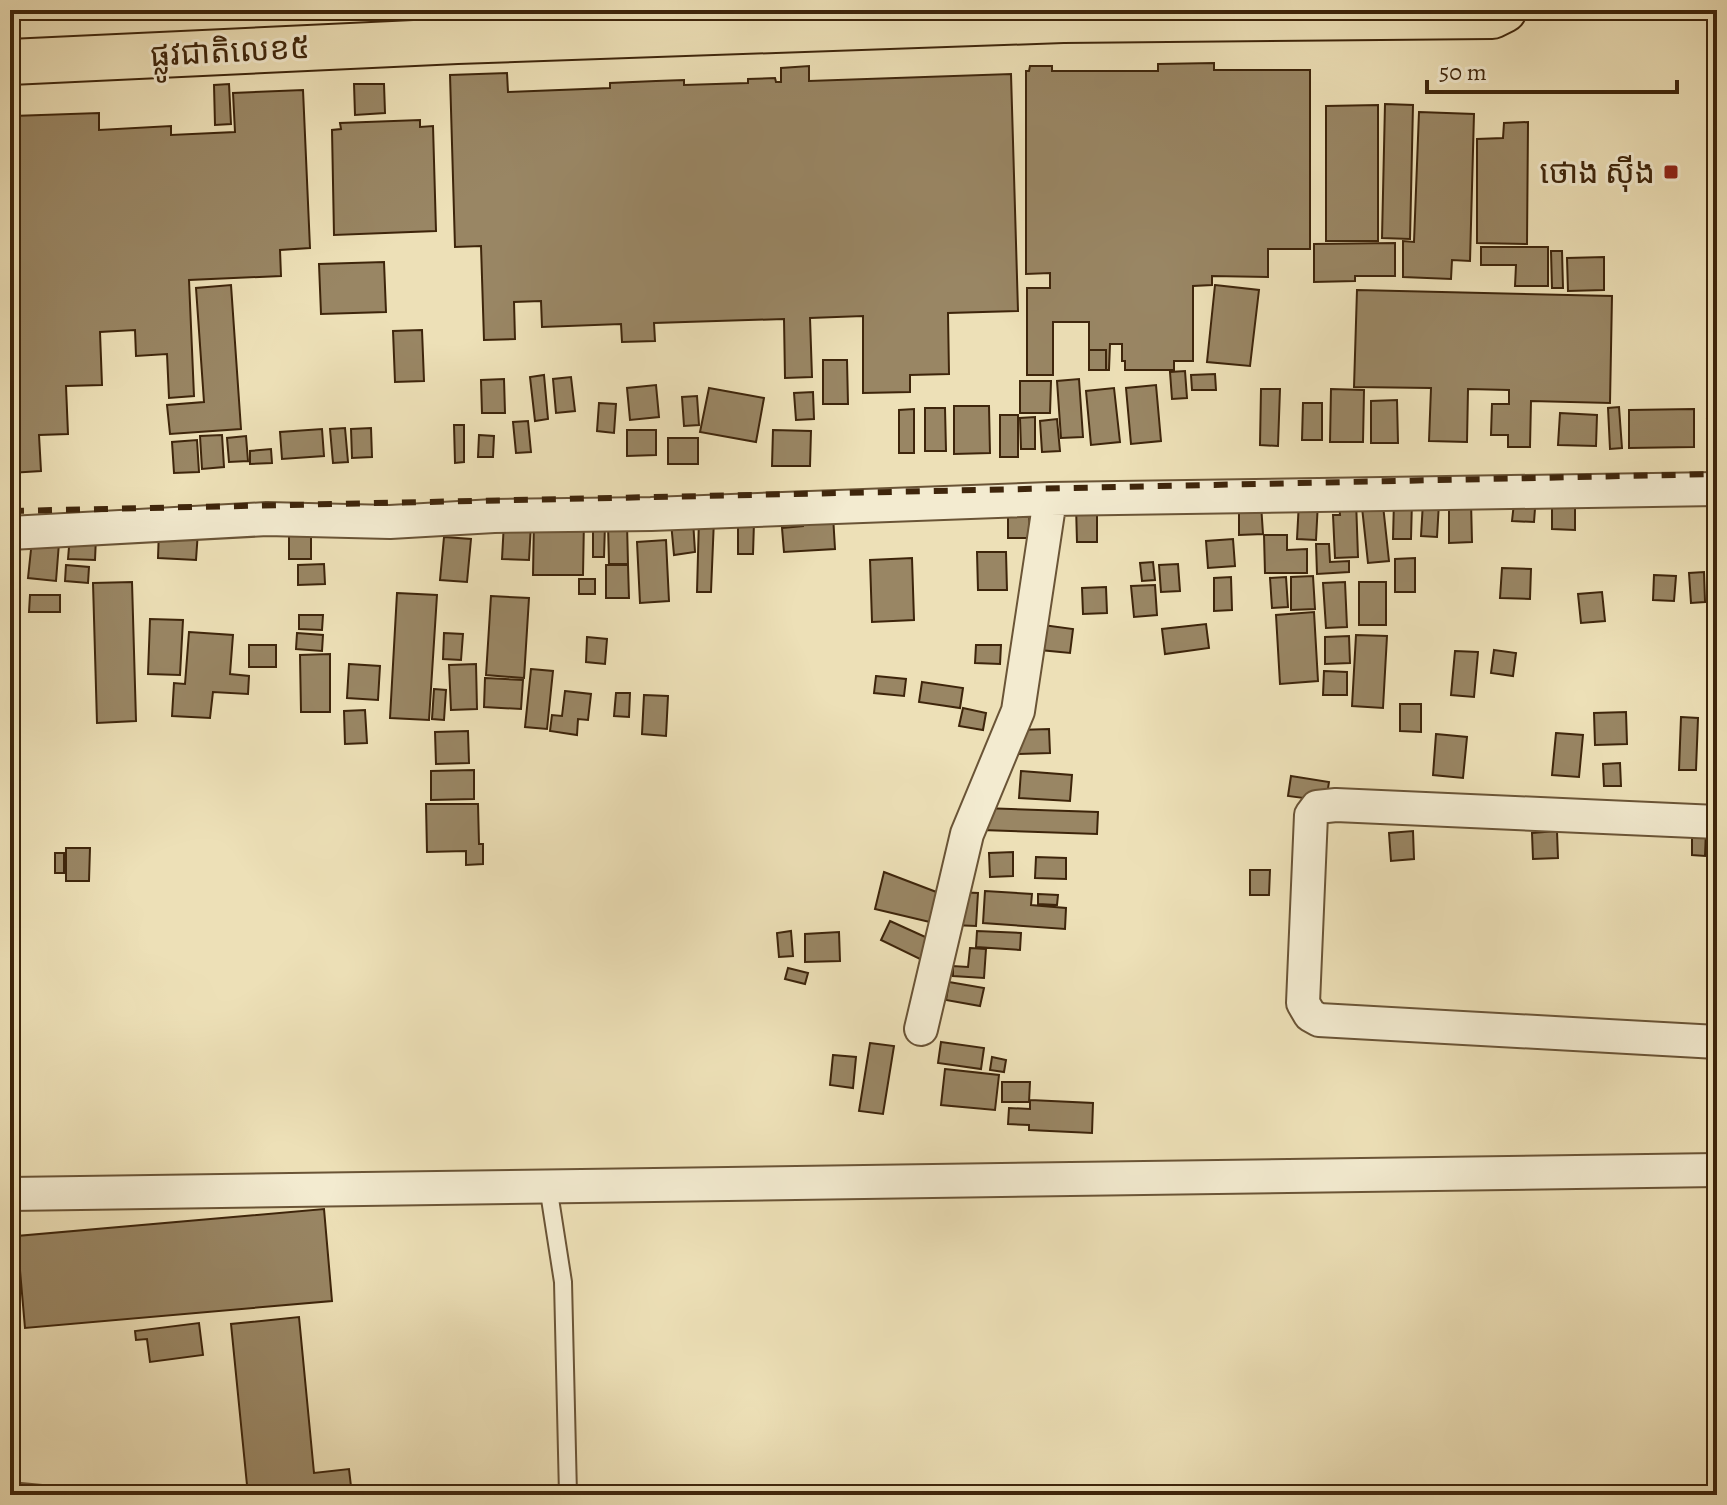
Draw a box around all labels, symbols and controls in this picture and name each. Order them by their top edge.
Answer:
street label: ផ្លូវជាតិលេខ៥ [149,25,311,84]
scale bar [1427,44,1677,94]
text: 50 m [1439,56,1487,88]
place label: ថោង ស៊ីង [1540,150,1655,194]
marker: ថោង ស៊ីង [1662,163,1680,181]

